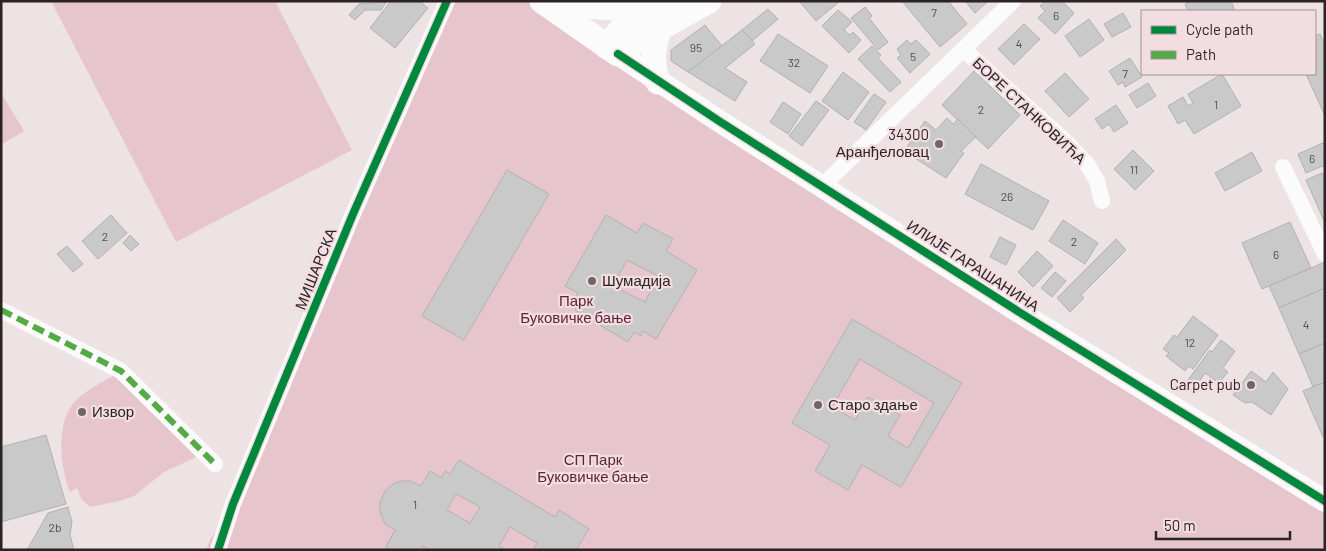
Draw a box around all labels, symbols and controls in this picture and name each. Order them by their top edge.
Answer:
house number: 7 [931,5,937,19]
house number: 6 [1053,8,1059,22]
legend [1141,10,1316,75]
text: Cycle path [1186,20,1253,38]
house number: 4 [1016,36,1022,50]
house number: 95 [690,40,702,54]
text: Path [1186,45,1216,63]
house number: 5 [910,49,916,63]
street label: БОРЕ СТАНКОВИЋА [969,53,1090,167]
house number: 32 [788,55,800,69]
house number: 7 [1122,66,1128,80]
house number: 1 [1214,97,1218,111]
house number: 2 [978,102,984,116]
place label: 34300 Аранђеловац [836,125,929,160]
marker: 34300 Аранђеловац [933,138,945,150]
house number: 6 [1309,151,1315,165]
house number: 11 [1130,162,1138,176]
house number: 26 [1001,189,1013,203]
street label: ИЛИЈЕ ГАРАШАНИНА [904,216,1043,315]
street label: МИШАРСКА [291,225,340,312]
house number: 2 [102,229,108,243]
house number: 2 [1071,234,1077,248]
house number: 6 [1273,247,1279,261]
place label: Шумадија [602,271,671,289]
marker: Шумадија [586,275,598,287]
park label: Парк Буковичке бање [520,291,632,326]
house number: 4 [1303,317,1309,331]
house number: 12 [1185,335,1195,349]
place label: Carpet pub [1170,375,1241,393]
marker: Carpet pub [1245,379,1257,391]
place label: Старо здање [828,395,918,413]
marker: Старо здање [812,399,824,411]
place label: Извор [92,402,134,420]
marker: Извор [76,406,88,418]
park label: СП Парк Буковичке бање [537,450,649,485]
house number: 1 [413,497,417,511]
scale bar [1156,508,1290,540]
text: 50 m [1164,516,1196,534]
house number: 2b [49,520,61,534]

